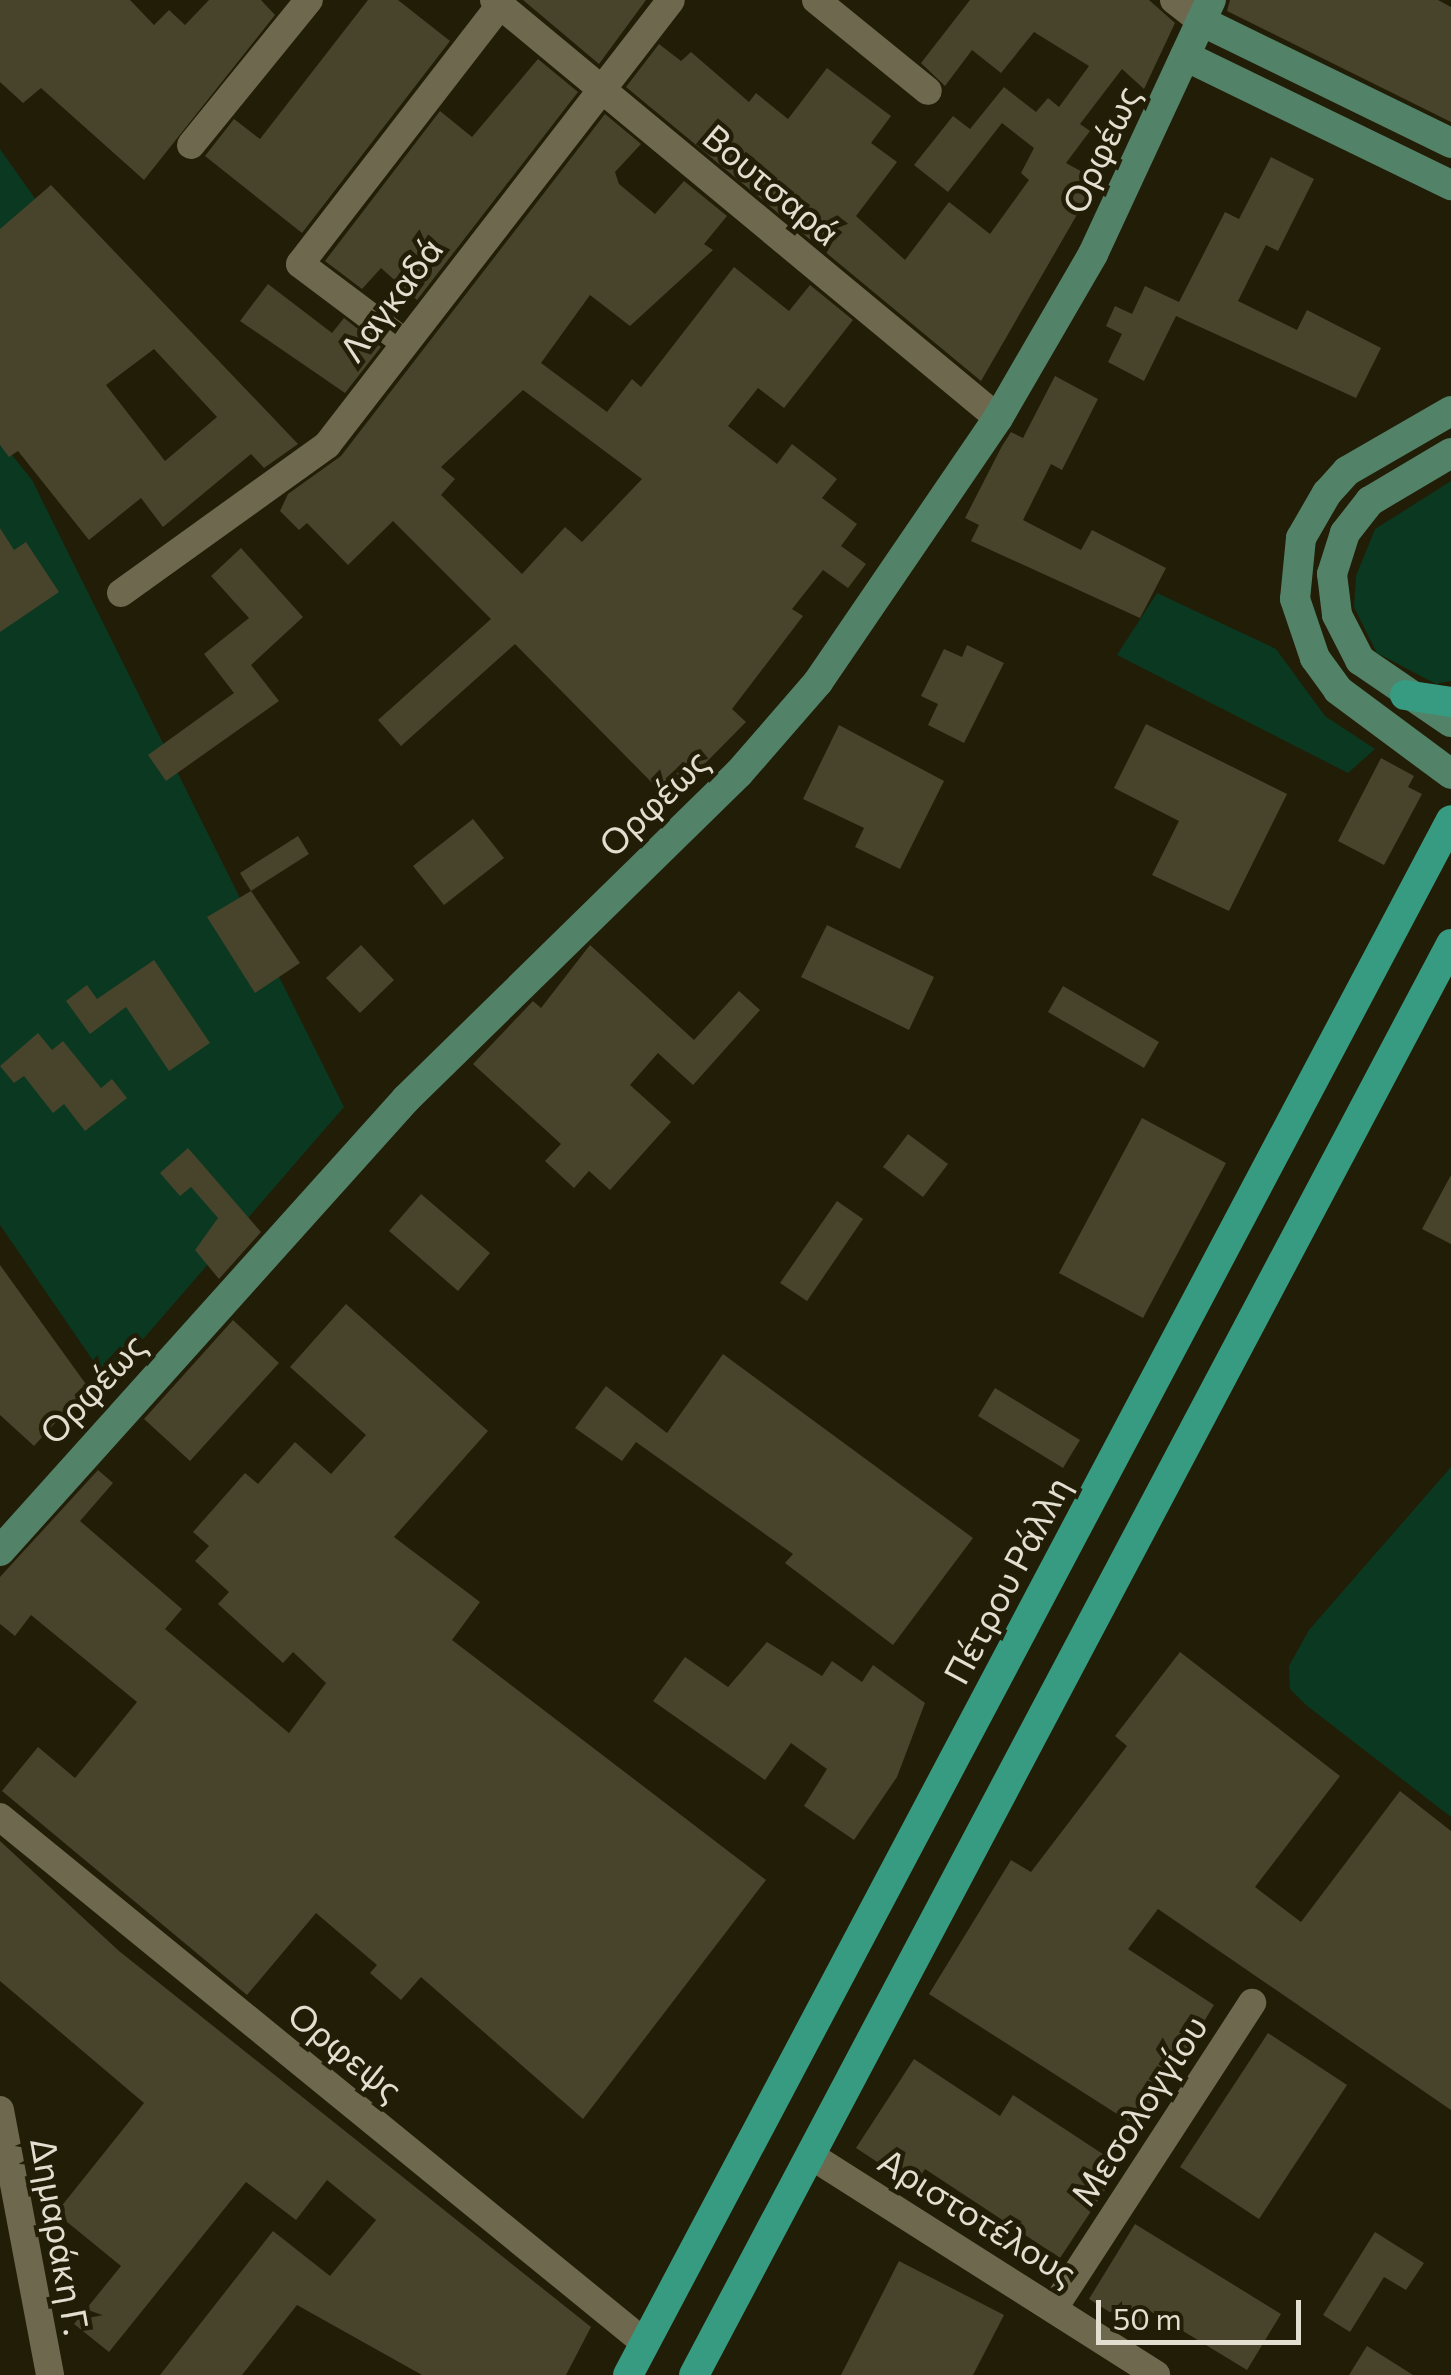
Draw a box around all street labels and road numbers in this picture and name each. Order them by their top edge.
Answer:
street label: Ορφέως [1052,79,1148,219]
street label: Βουτσαρά [695,115,849,253]
street label: Λαγκαδά [330,229,450,369]
street label: Ορφέως [590,740,716,864]
street label: Ορφέως [30,1324,154,1452]
street label: Πέτρου Ράλλη [934,1469,1078,1691]
street label: Ορφεψς [281,1992,411,2110]
street label: Μεσολογγίου [1061,2007,1215,2213]
street label: Δημαράκη Γ. [23,2134,99,2338]
street label: Αριστοτέλους [871,2139,1085,2293]

